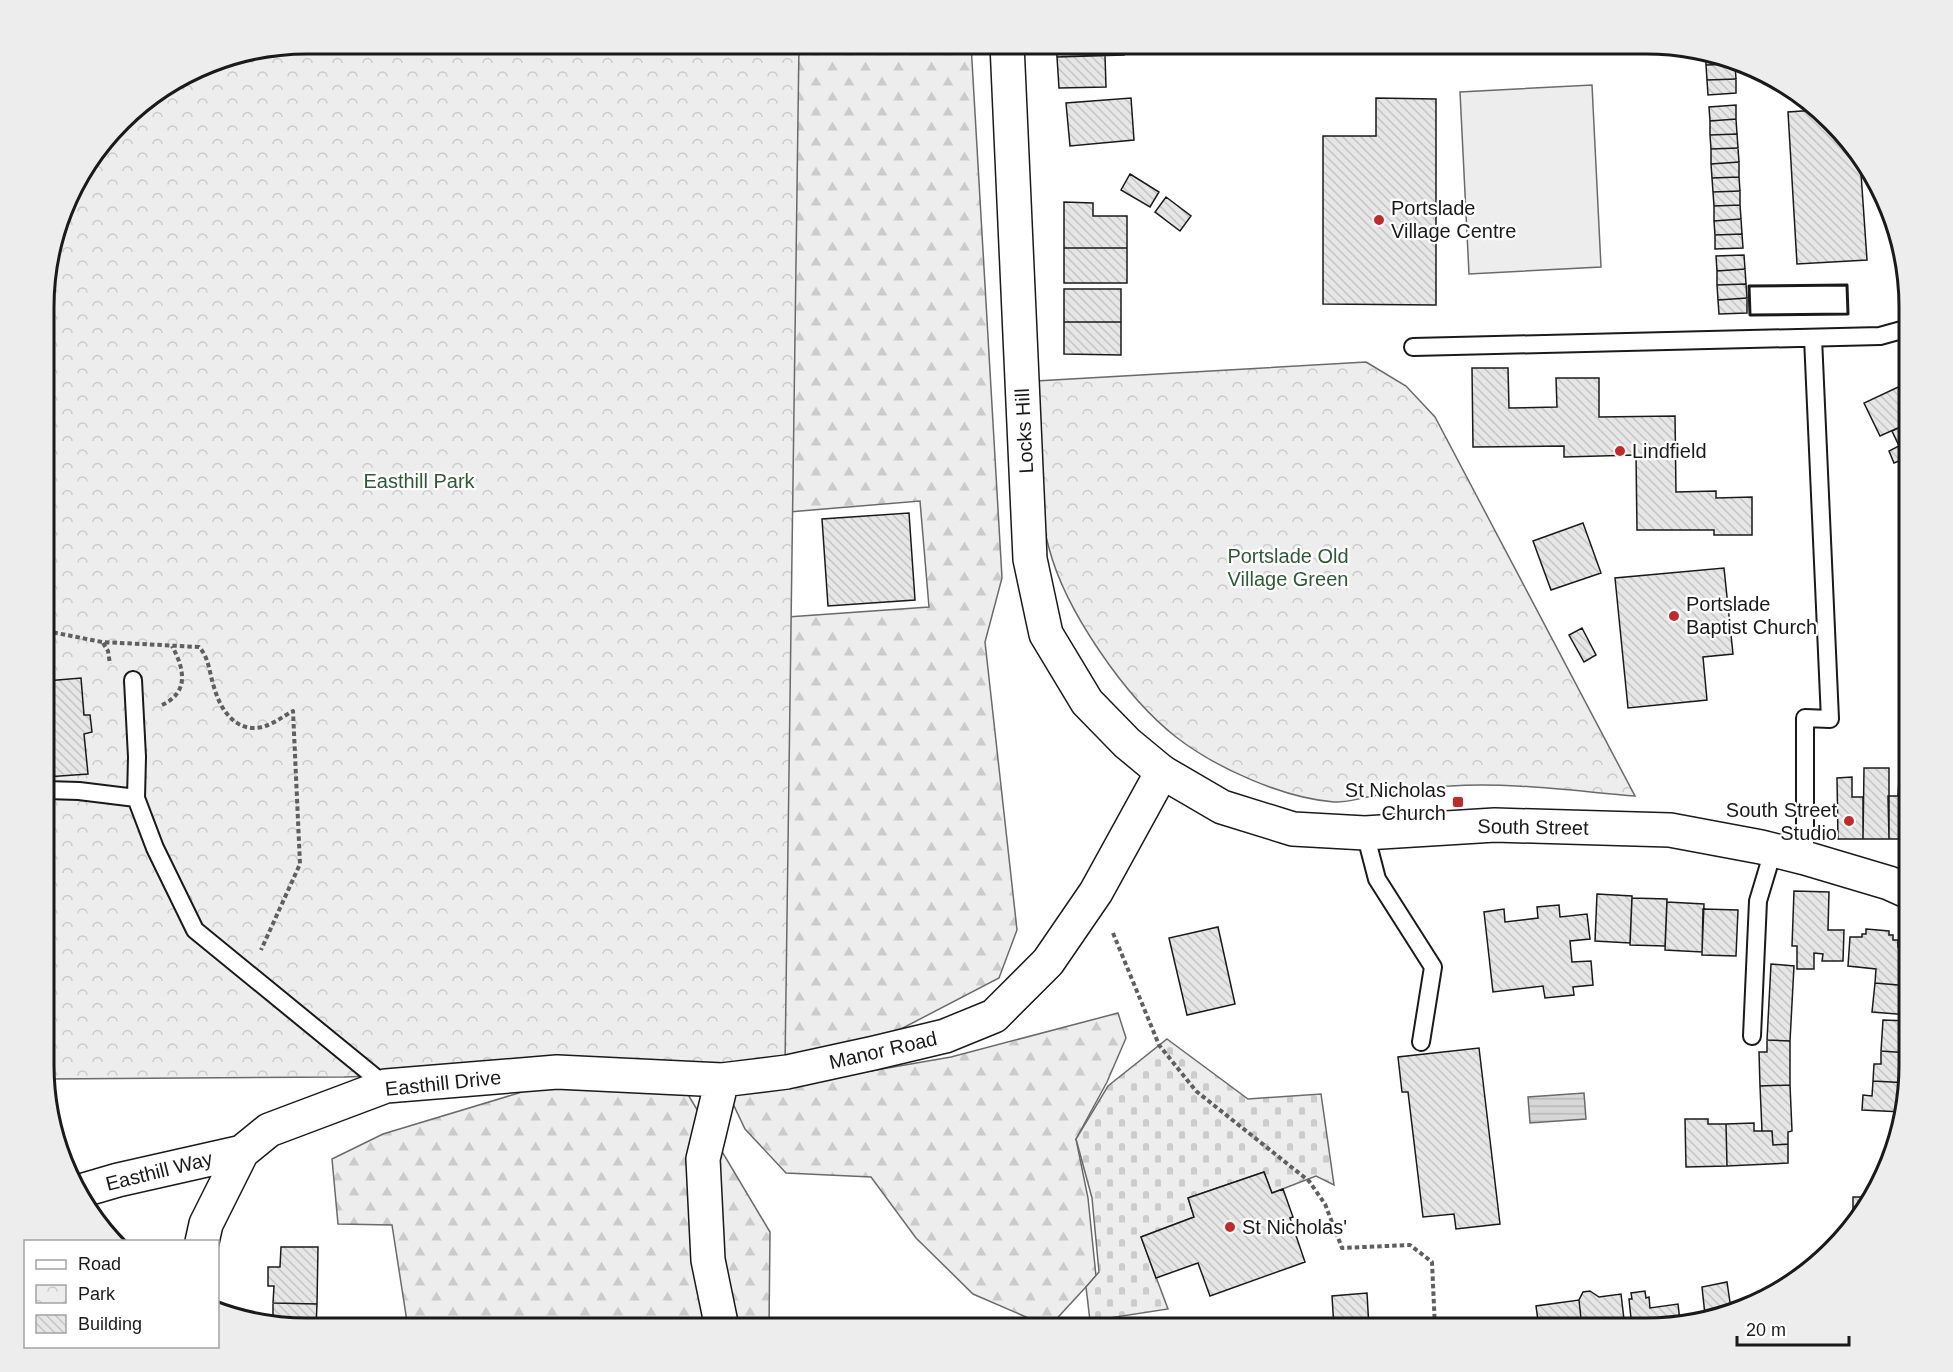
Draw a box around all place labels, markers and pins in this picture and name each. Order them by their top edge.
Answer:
place label: Portslade Village Centre [1391,197,1516,242]
marker: Portslade Village Centre [1372,213,1386,227]
place label: Lindfield [1632,440,1707,462]
marker: Lindfield [1613,444,1627,458]
place label: Portslade Baptist Church [1686,593,1817,638]
marker: Portslade Baptist Church [1667,609,1681,623]
place label: St Nicholas Church [1345,779,1446,824]
marker: St Nicholas Church [1451,795,1465,809]
place label: South Street Studio [1726,799,1837,844]
marker: South Street Studio [1842,814,1856,828]
place label: St Nicholas' [1242,1216,1347,1238]
marker: St Nicholas' [1223,1220,1237,1234]

